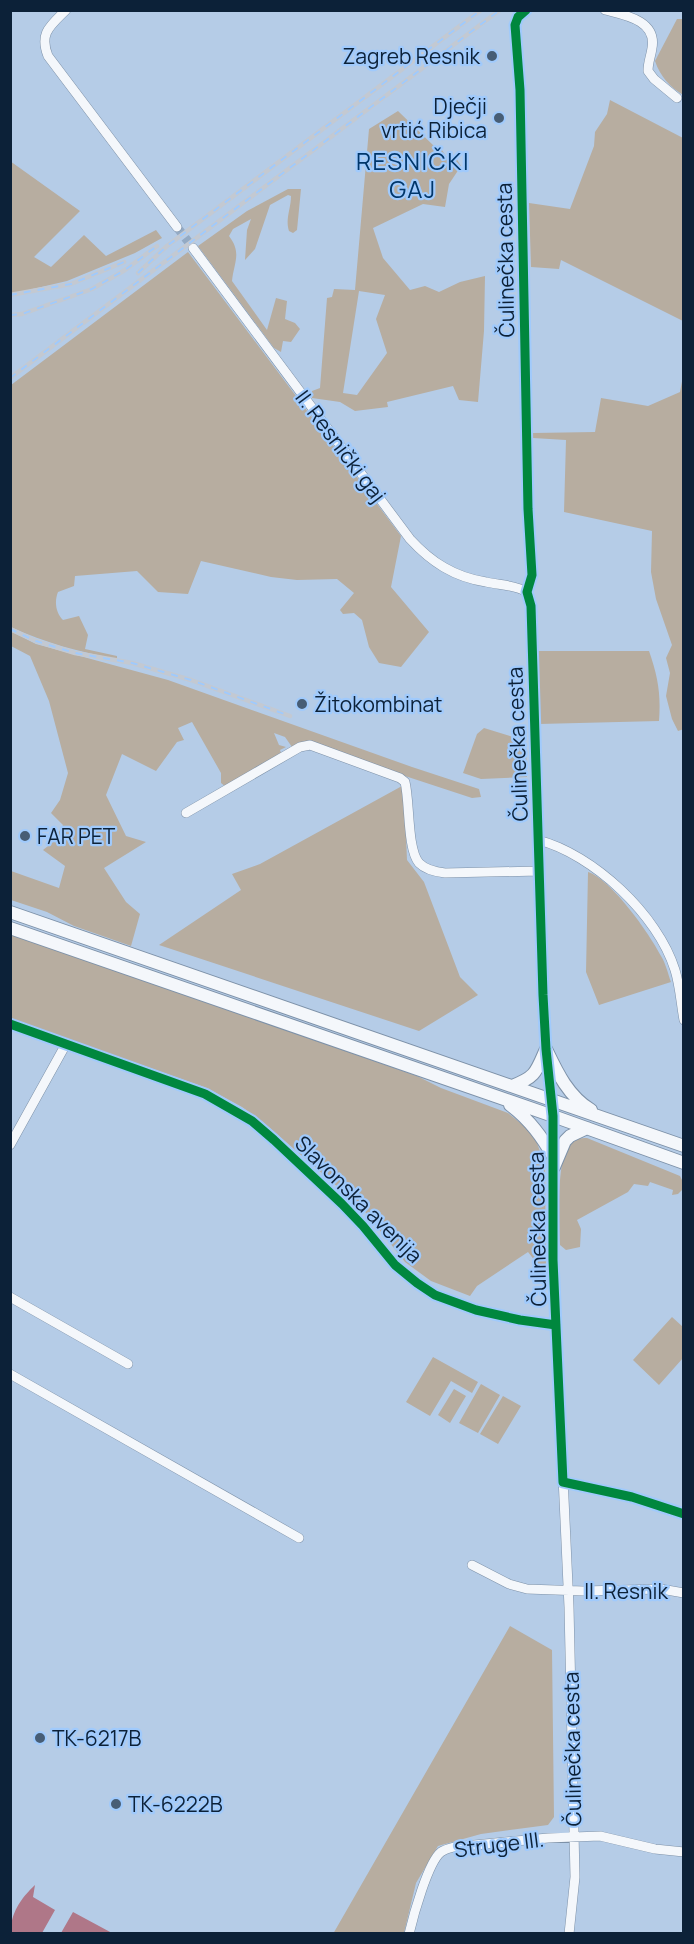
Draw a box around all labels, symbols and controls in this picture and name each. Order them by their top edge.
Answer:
place label: Zagreb Resnik [342,42,481,70]
marker: Zagreb Resnik [485,49,499,63]
place label: Dječji vrtić Ribica [381,92,487,144]
marker: Dječji vrtić Ribica [492,111,506,125]
district label: RESNIČKI GAJ [356,144,470,205]
street label: Čulinečka cesta [490,182,520,338]
street label: II. Resnički gaj [290,384,392,508]
street label: Čulinečka cesta [500,666,534,822]
place label: Žitokombinat [314,690,443,718]
marker: Žitokombinat [295,697,309,711]
place label: FAR PET [37,822,116,850]
marker: FAR PET [18,829,32,843]
street label: Slavonska avenija [289,1129,429,1269]
street label: Čulinečka cesta [522,1151,552,1307]
street label: II. Resnik [584,1577,668,1605]
street label: Čulinečka cesta [557,1671,587,1827]
place label: TK-6217B [52,1724,141,1752]
marker: TK-6217B [33,1731,47,1745]
place label: TK-6222B [128,1790,223,1818]
marker: TK-6222B [109,1797,123,1811]
street label: Struge III. [452,1825,546,1863]

